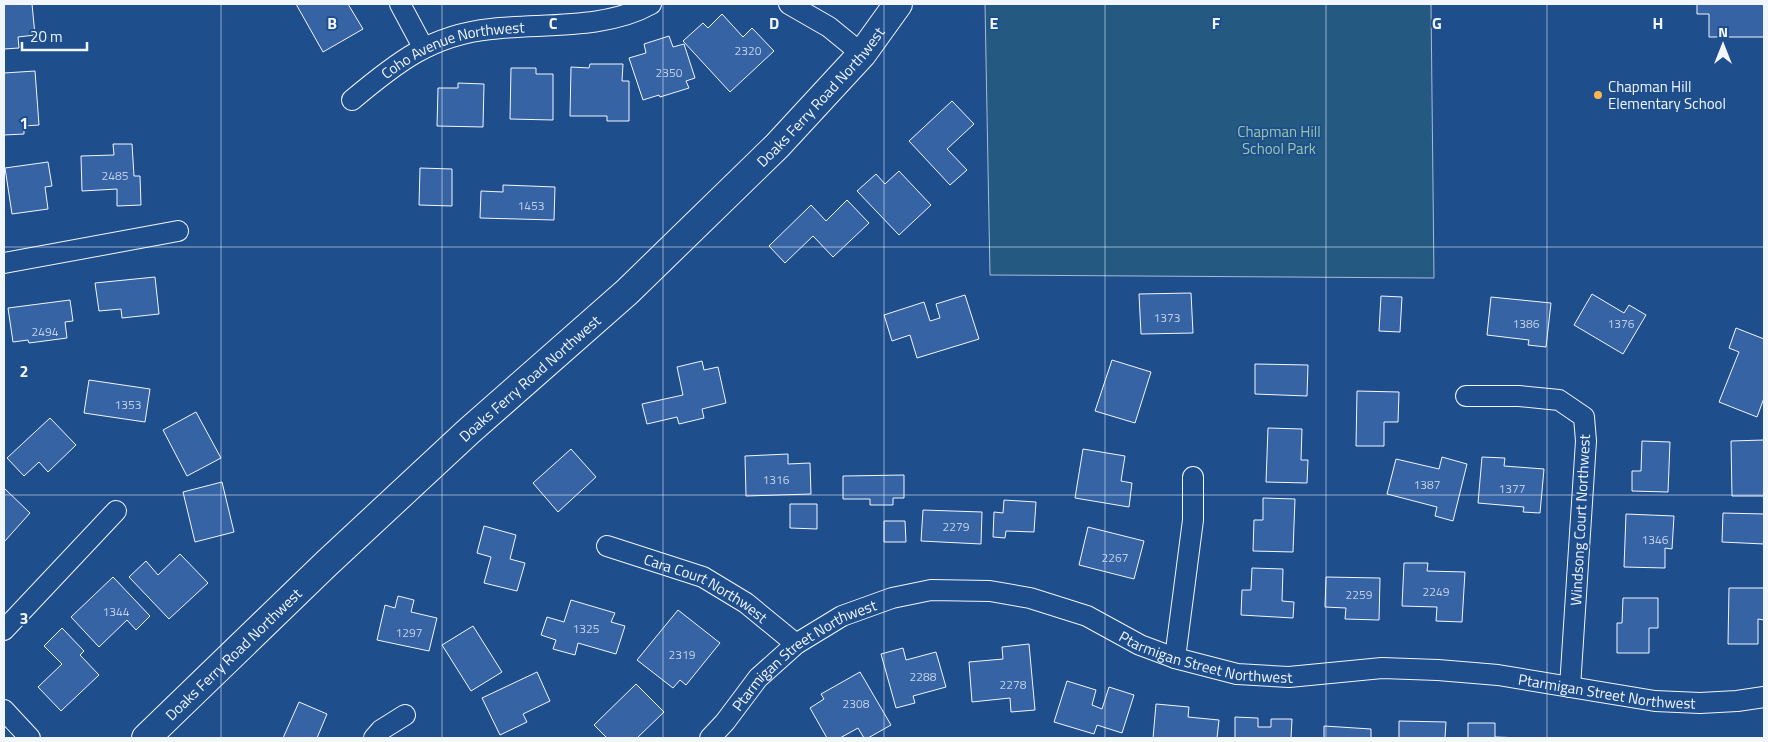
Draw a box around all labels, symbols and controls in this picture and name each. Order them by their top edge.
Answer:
text: B [327,11,337,35]
text: C [549,11,558,35]
text: E [990,11,999,35]
text: F [1212,11,1221,35]
text: G [1432,11,1442,35]
text: H [1653,11,1663,35]
street label: Coho Avenue Northwest [376,15,526,84]
scale bar [22,20,88,52]
north arrow [1698,20,1748,70]
street label: Doaks Ferry Road Northwest [751,21,887,169]
text: N [1718,21,1728,42]
text: 20 m [30,25,63,48]
house number: 2320 [735,41,762,60]
house number: 2350 [656,63,683,82]
place label: Chapman Hill Elementary School [1608,75,1726,115]
marker: Chapman Hill Elementary School [1592,89,1604,101]
text: 1 [20,111,28,135]
park label: Chapman Hill School Park [1237,120,1321,160]
house number: 2485 [102,166,129,185]
house number: 1453 [518,196,544,215]
house number: 1373 [1154,308,1180,327]
street label: Doaks Ferry Road Northwest [453,309,606,447]
house number: 1386 [1513,314,1540,333]
house number: 1376 [1608,314,1635,333]
house number: 2494 [32,322,59,341]
text: 2 [20,359,28,383]
house number: 1353 [115,395,141,414]
street label: Windsong Court Northwest [1564,433,1596,606]
house number: 1316 [763,470,790,489]
house number: 1387 [1414,475,1440,494]
house number: 1377 [1499,479,1525,498]
house number: 2279 [943,517,970,536]
house number: 1346 [1642,530,1669,549]
street label: Cara Court Northwest [641,547,773,628]
house number: 2267 [1102,548,1128,567]
street label: Doaks Ferry Road Northwest [159,582,307,725]
house number: 2249 [1423,582,1450,601]
house number: 2259 [1346,585,1373,604]
street label: Ptarmigan Street Northwest [726,593,880,716]
house number: 1344 [103,602,130,621]
text: 3 [20,606,28,630]
house number: 1325 [573,619,600,638]
house number: 1297 [396,623,422,642]
street label: Ptarmigan Street Northwest [1115,624,1294,689]
house number: 2319 [669,645,696,664]
house number: 2288 [910,667,937,686]
street label: Ptarmigan Street Northwest [1517,667,1697,714]
house number: 2278 [1000,675,1027,694]
house number: 2308 [843,694,870,713]

